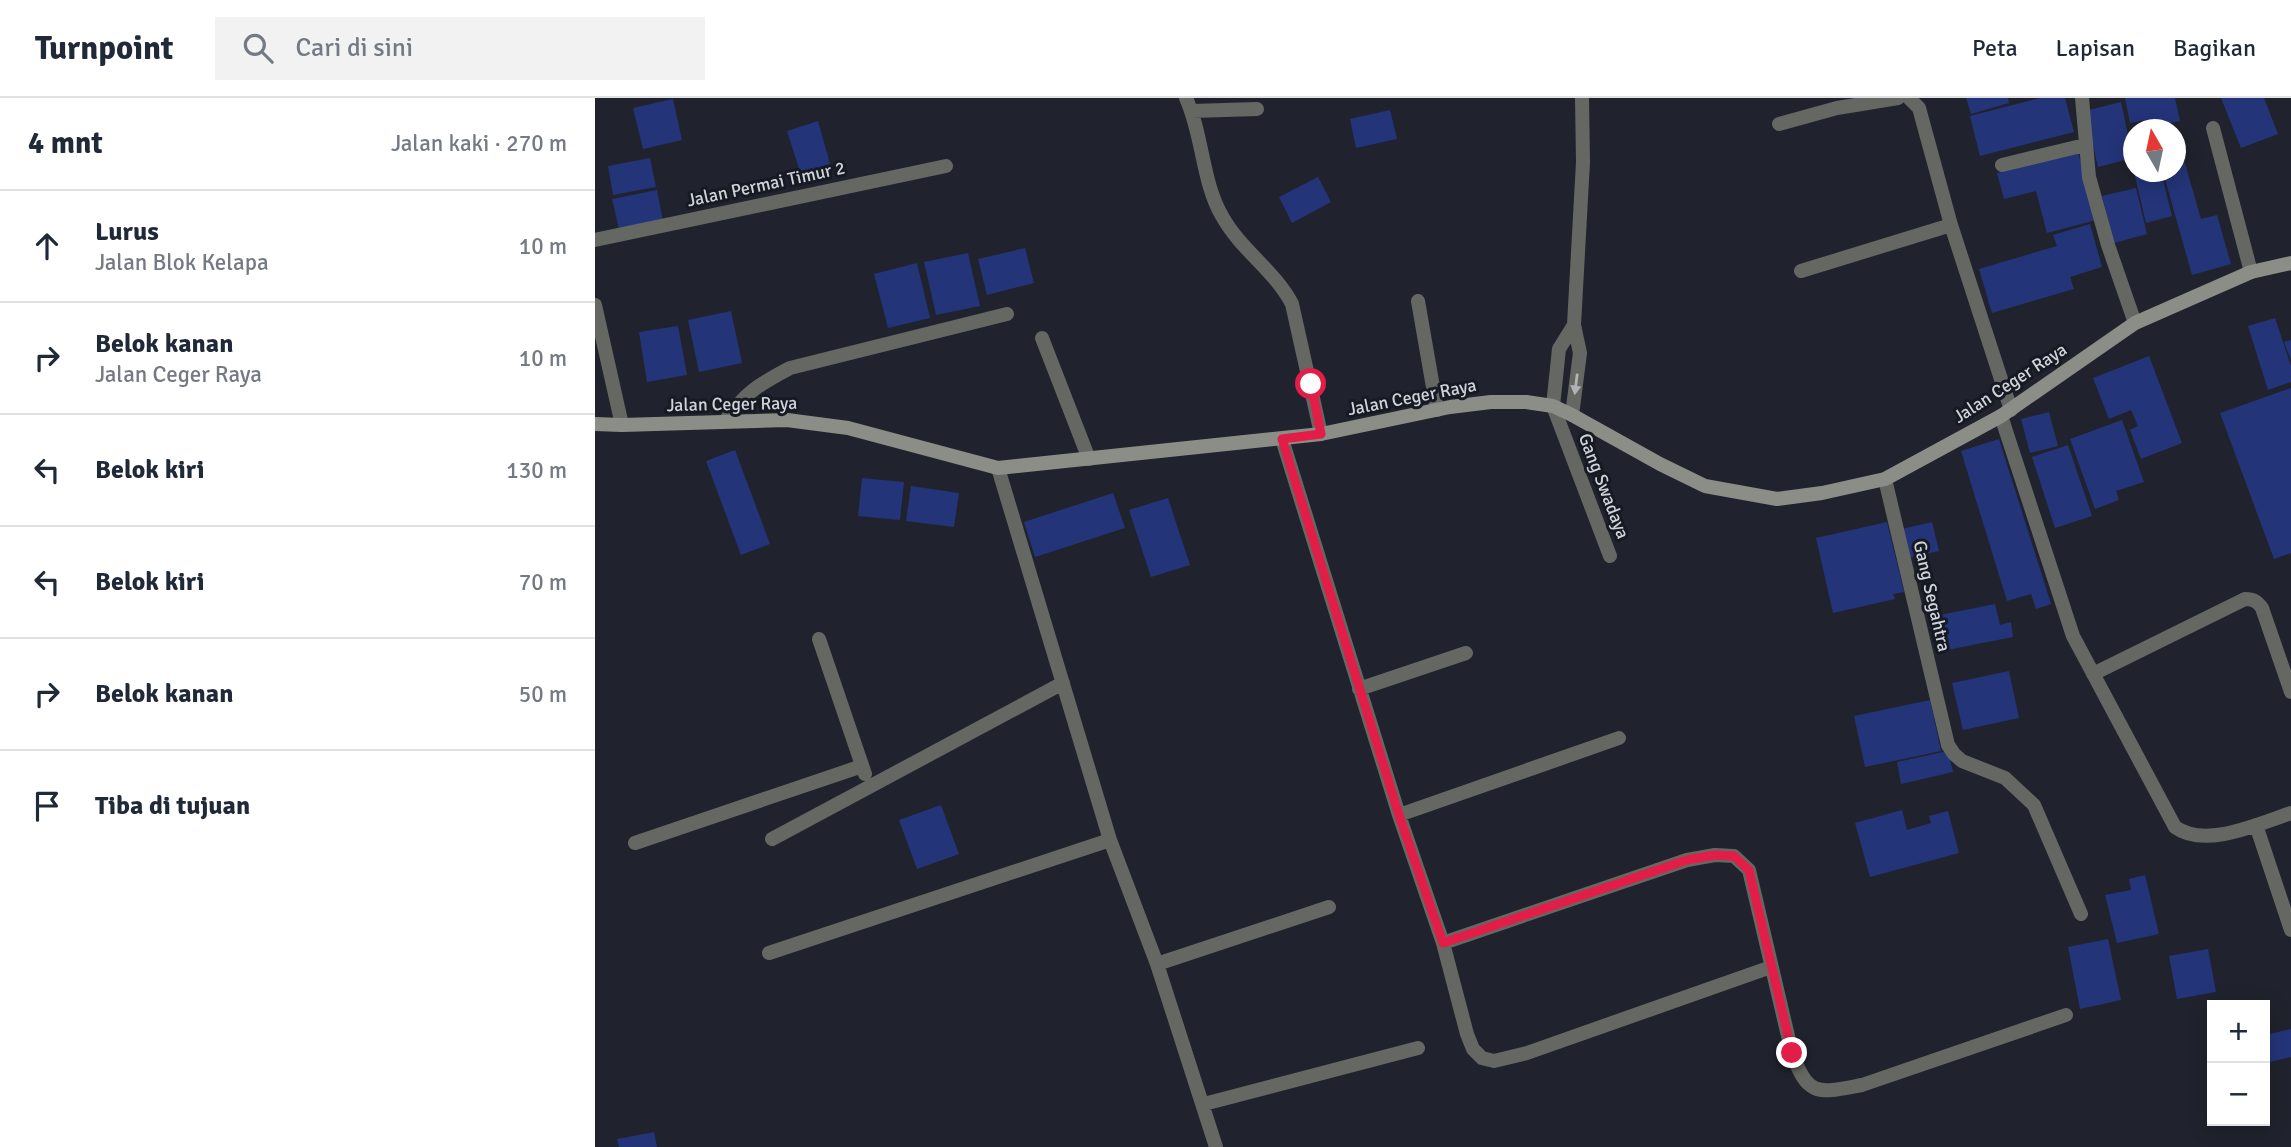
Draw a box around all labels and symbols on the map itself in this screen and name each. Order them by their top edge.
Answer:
north arrow [2123,119,2186,182]
street label: Jalan Permai Timur 2 [685,157,847,211]
street label: Jalan Ceger Raya [1949,338,2071,428]
route start [1295,368,1326,399]
one-way arrow [1570,373,1581,395]
street label: Jalan Ceger Raya [1346,374,1478,420]
street label: Jalan Ceger Raya [666,392,798,416]
street label: Gang Swadaya [1574,430,1634,542]
street label: Gang Segahtra [1909,538,1955,654]
route end [1776,1037,1807,1068]

